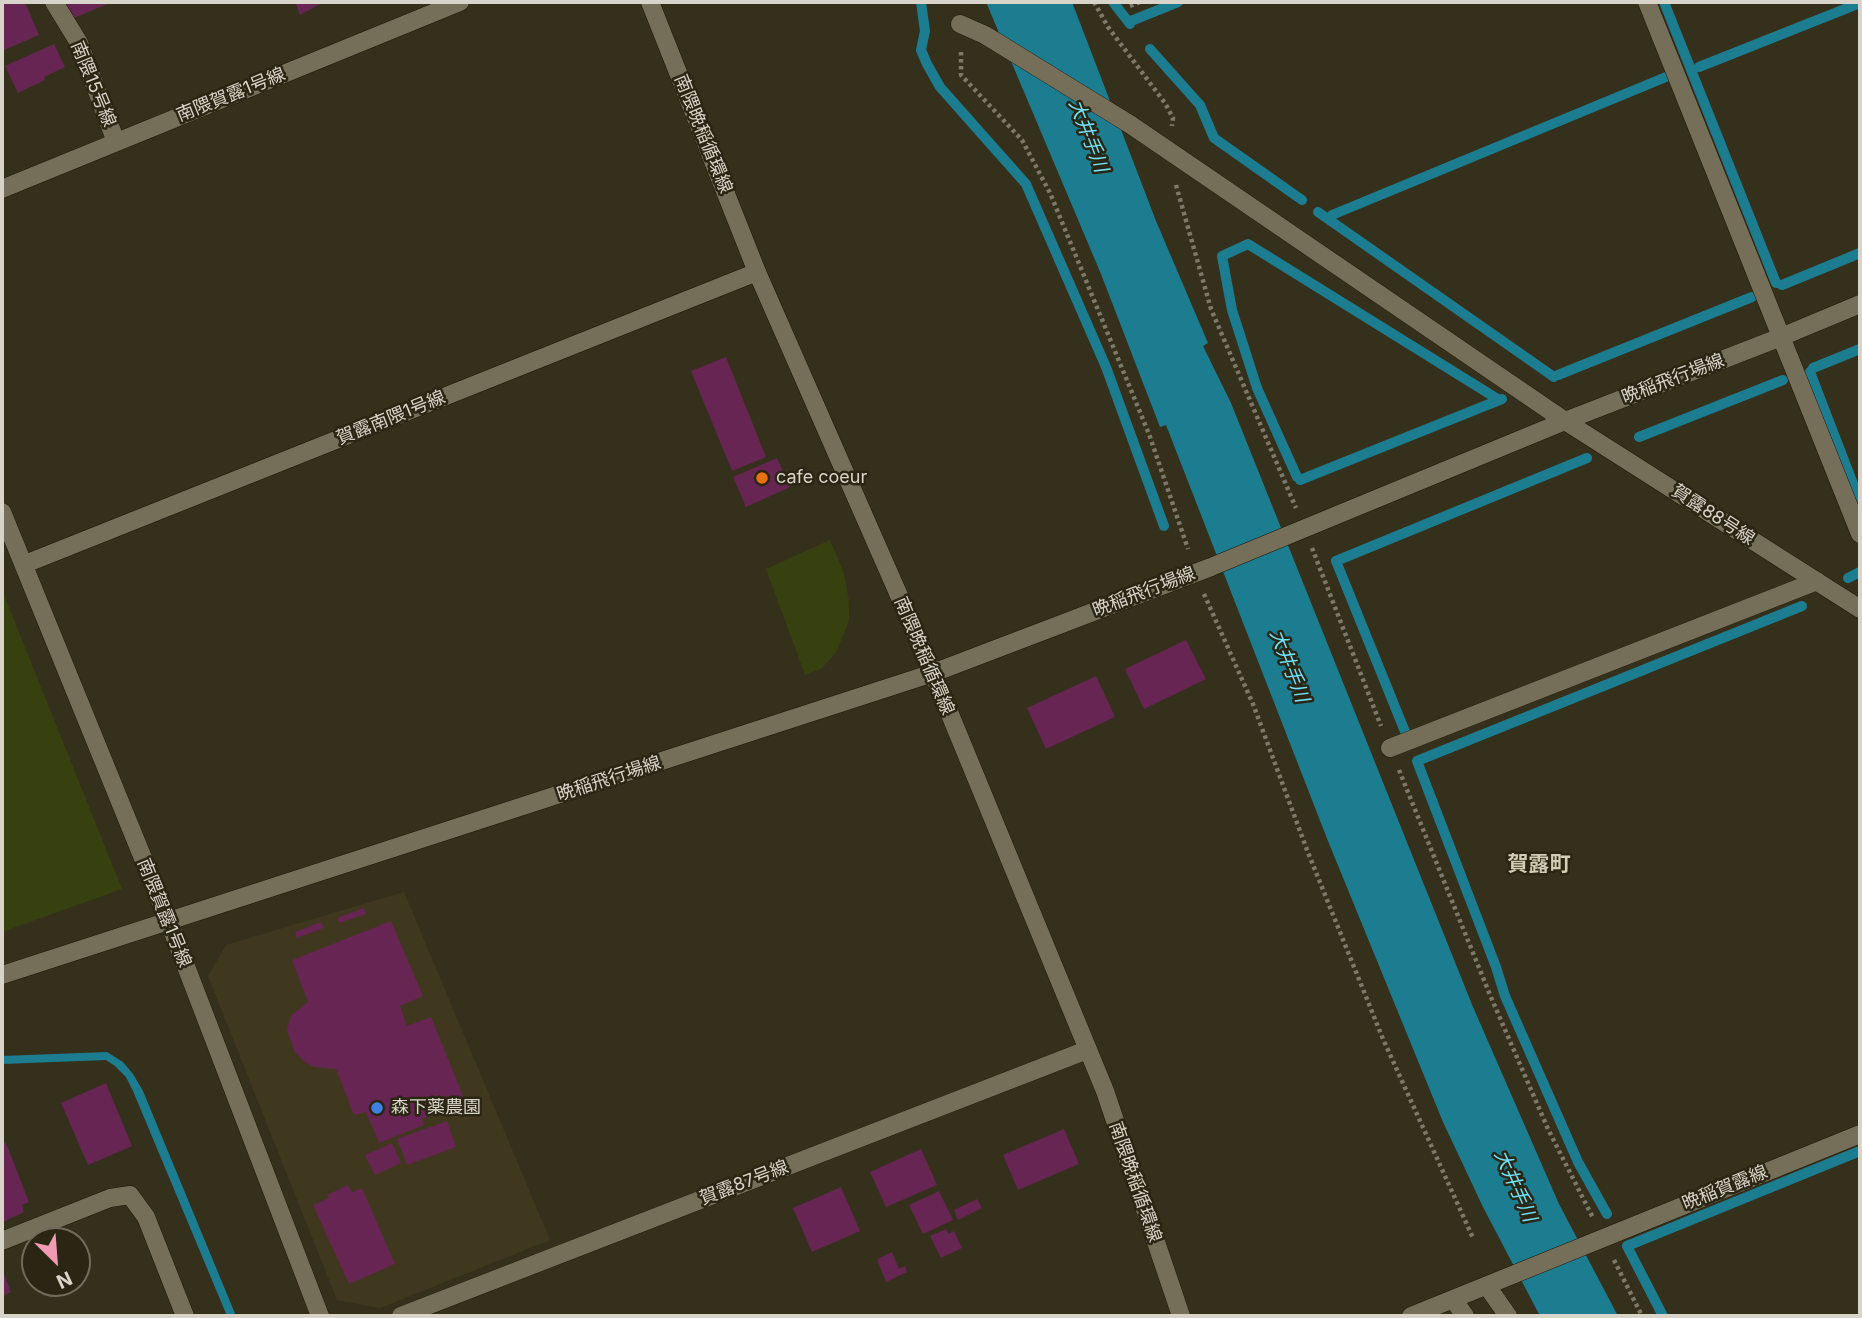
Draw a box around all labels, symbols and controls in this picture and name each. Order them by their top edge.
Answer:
street label: 南隈15号線 [66,38,120,130]
street label: 南隈賀露1号線 [173,63,289,127]
street label: 南隈晩稲循環線 [669,72,737,196]
water label: 大井手川 [1064,96,1112,176]
street label: 晩稲飛行場線 [1619,350,1727,408]
street label: 賀露南隈1号線 [333,386,449,450]
place label: cafe coeur [776,467,867,489]
marker: cafe coeur [754,470,770,486]
street label: 賀露88号線 [1668,480,1758,550]
street label: 晩稲飛行場線 [1090,563,1198,621]
street label: 南隈晩稲循環線 [889,594,959,718]
water label: 大井手川 [1265,626,1313,706]
street label: 晩稲飛行場線 [554,752,664,806]
district label: 賀露町 [1508,852,1570,878]
street label: 南隈賀露1号線 [132,855,196,971]
place label: 森下薬農園 [391,1097,481,1119]
marker: 森下薬農園 [369,1100,385,1116]
street label: 南隈晩稲循環線 [1104,1119,1166,1245]
water label: 大井手川 [1489,1147,1541,1225]
street label: 賀露87号線 [697,1156,791,1210]
street label: 晩稲賀露線 [1679,1161,1771,1215]
north arrow [21,1227,91,1297]
text: N [53,1266,76,1293]

